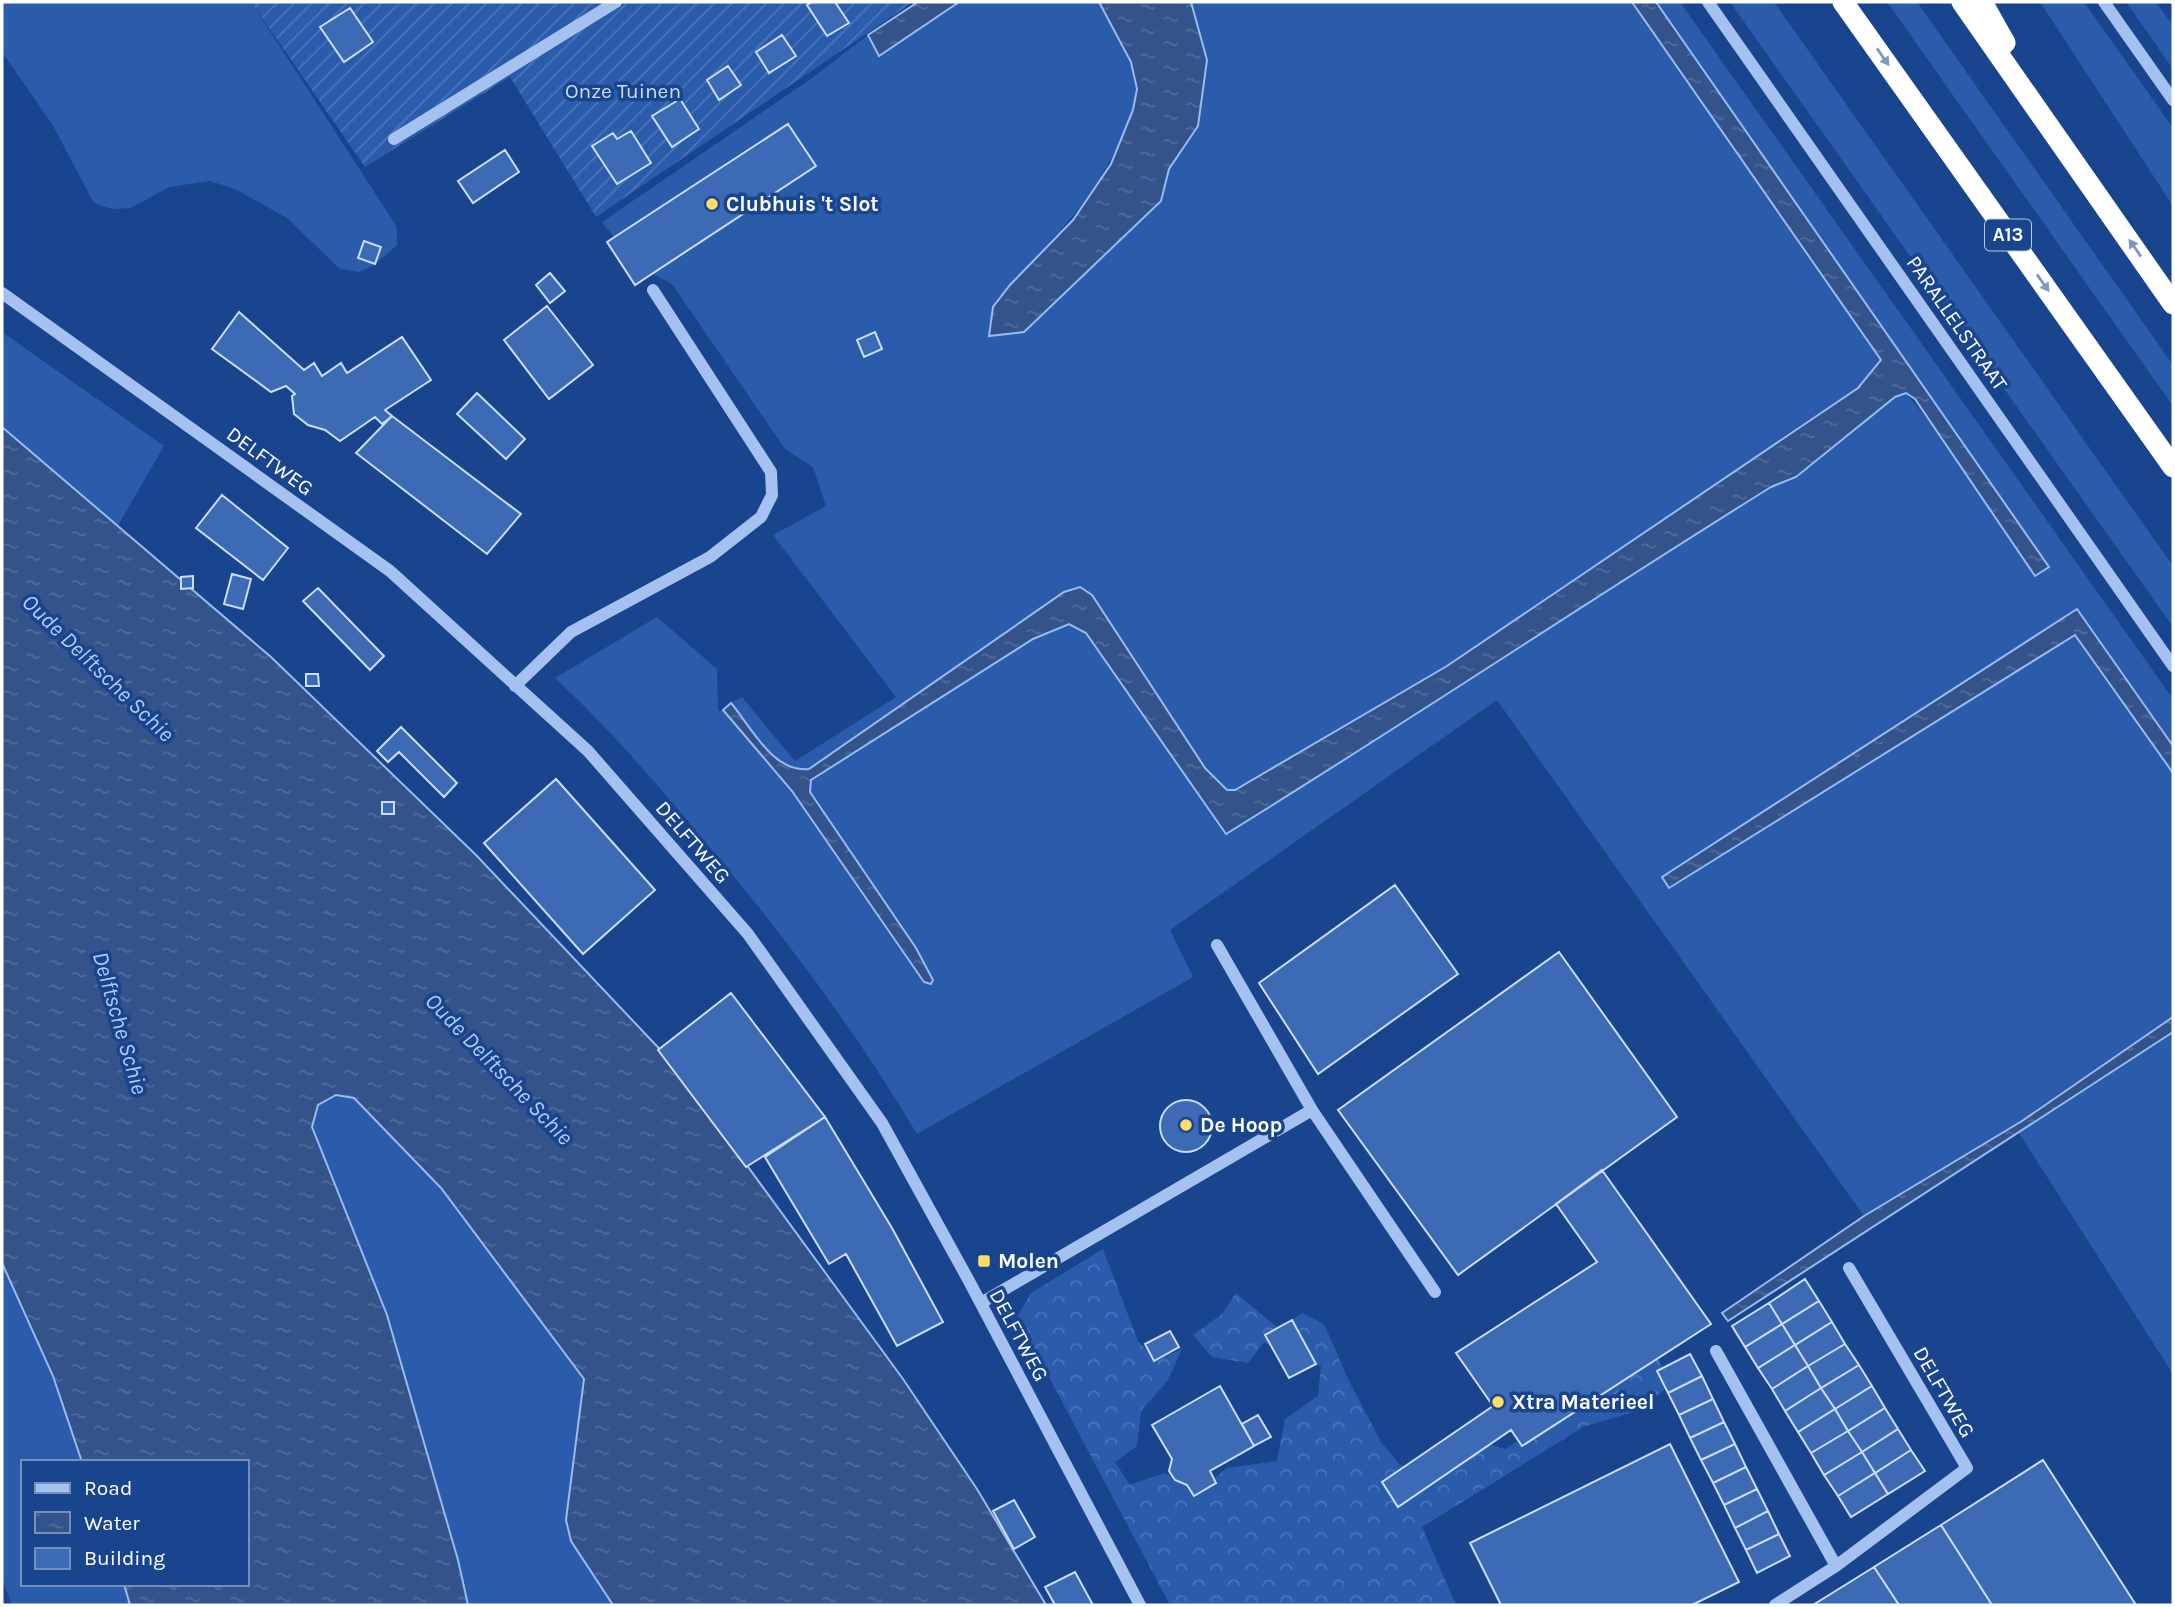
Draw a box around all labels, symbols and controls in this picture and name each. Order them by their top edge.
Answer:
one-way arrow [1876,48,1890,66]
park label: Onze Tuinen [565,79,681,103]
place label: Clubhuis 't Slot [726,192,879,216]
marker: Clubhuis 't Slot [704,196,720,212]
road number: A13 [1985,219,2031,250]
one-way arrow [2128,238,2141,258]
street label: PARALLELSTRAAT [1902,251,2013,395]
one-way arrow [2036,274,2050,292]
street label: DELFTWEG [222,422,318,500]
water label: Oude Delftsche Schie [16,589,180,748]
street label: DELFTWEG [651,796,735,888]
water label: Delftsche Schie [87,949,153,1098]
water label: Oude Delftsche Schie [420,987,579,1151]
place label: De Hoop [1200,1113,1282,1137]
marker: De Hoop [1178,1117,1194,1133]
place label: Molen [998,1249,1059,1273]
marker: Molen [976,1253,992,1269]
street label: DELFTWEG [985,1285,1053,1385]
street label: DELFTWEG [1908,1342,1980,1442]
place label: Xtra Materieel [1512,1390,1654,1414]
marker: Xtra Materieel [1490,1394,1506,1410]
legend [21,1460,248,1586]
text: Road [84,1476,132,1500]
text: Water [84,1511,140,1535]
text: Building [84,1546,165,1570]

